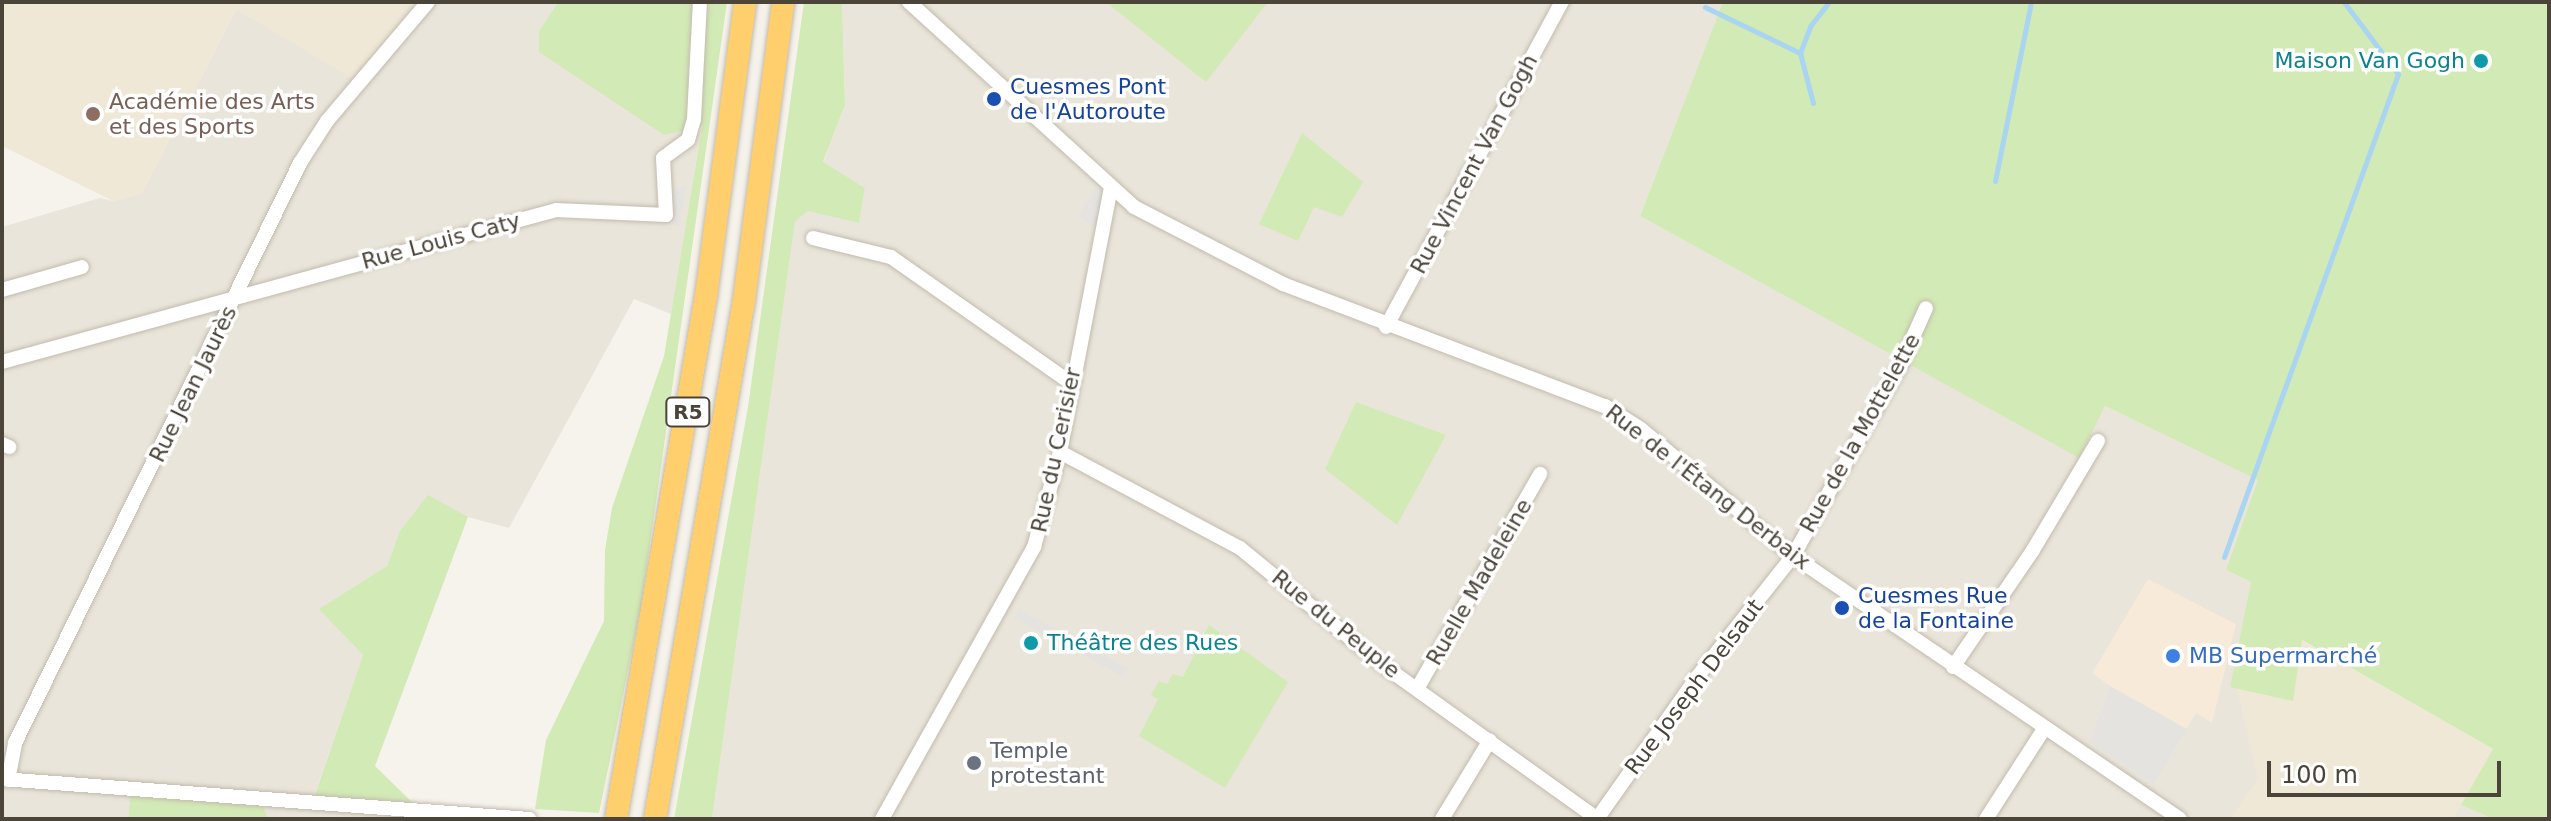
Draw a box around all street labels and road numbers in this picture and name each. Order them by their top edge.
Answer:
street label: Rue Vincent Van Gogh [1405,50,1543,278]
street label: Rue Louis Caty [359,207,523,275]
street label: Rue Jean Jaurès [144,302,242,466]
street label: Rue de la Mottelette [1794,329,1926,537]
street label: Rue du Cerisier [1026,365,1086,535]
road number: R5 [664,396,712,428]
street label: Rue de l'Étang Derbaix [1600,399,1816,575]
street label: Ruelle Madeleine [1421,494,1537,670]
street label: Rue du Peuple [1267,564,1405,684]
street label: Rue Joseph Delsaut [1619,594,1769,780]

